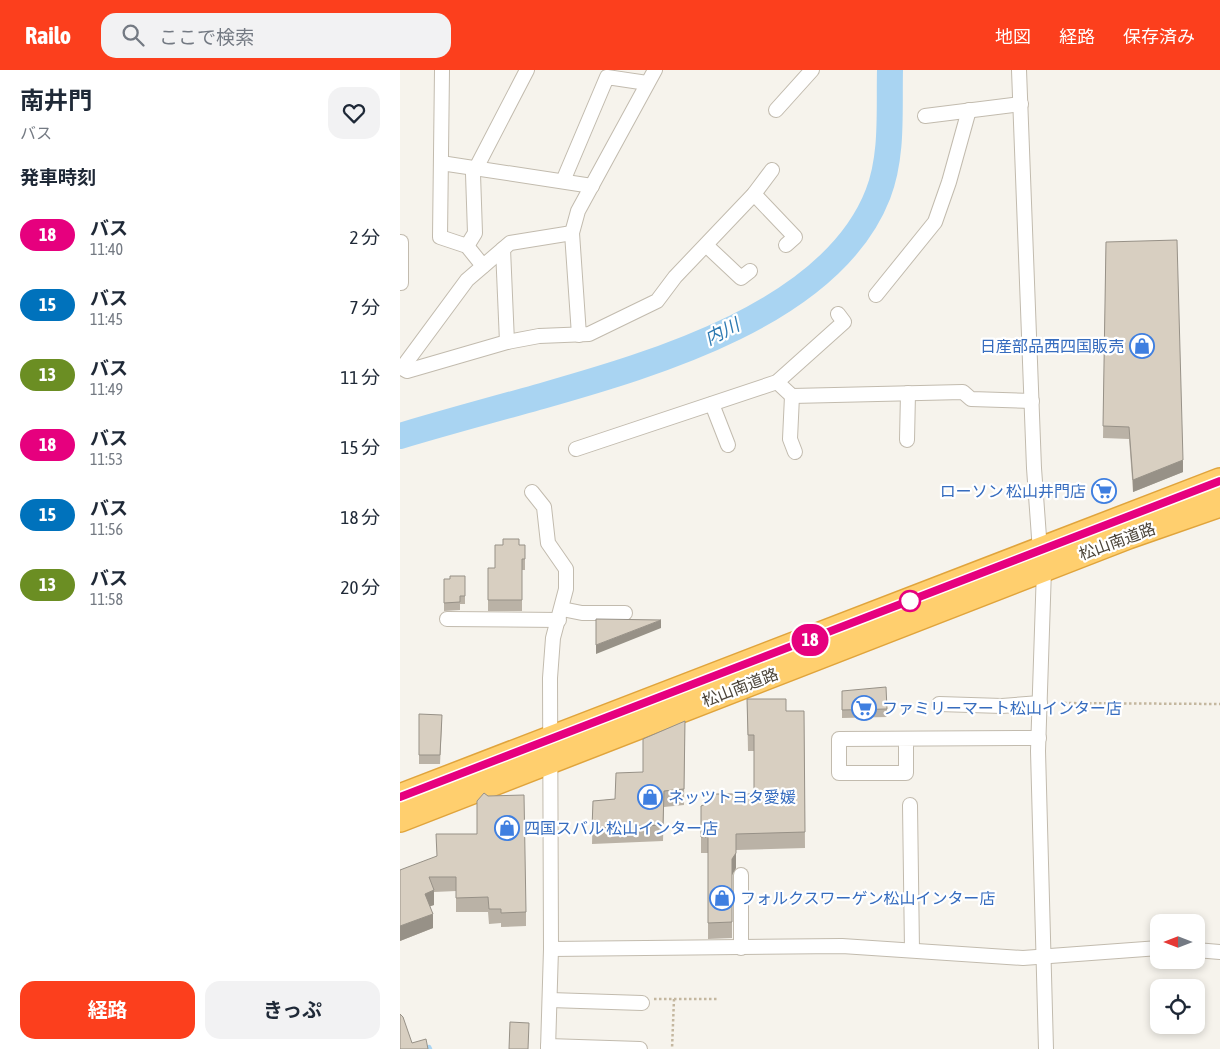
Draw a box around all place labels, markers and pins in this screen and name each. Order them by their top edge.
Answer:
shop icon: 日産部品西四国販売 [1129,333,1155,359]
place label: 日産部品西四国販売 [980,337,1124,355]
supermarket icon: ローソン 松山井門店 [1091,478,1117,504]
place label: ローソン 松山井門店 [940,482,1086,500]
unlabelled marker [899,590,921,612]
supermarket icon: ファミリーマート松山インター店 [851,695,877,721]
place label: ファミリーマート松山インター店 [882,699,1122,717]
shop icon: ネッツトヨタ愛媛 [637,784,663,810]
place label: ネッツトヨタ愛媛 [668,788,796,806]
shop icon: 四国スバル 松山インター店 [494,815,520,841]
place label: 四国スバル 松山インター店 [524,819,718,837]
shop icon: フォルクスワーゲン松山インター店 [709,885,735,911]
place label: フォルクスワーゲン松山インター店 [740,889,996,907]

